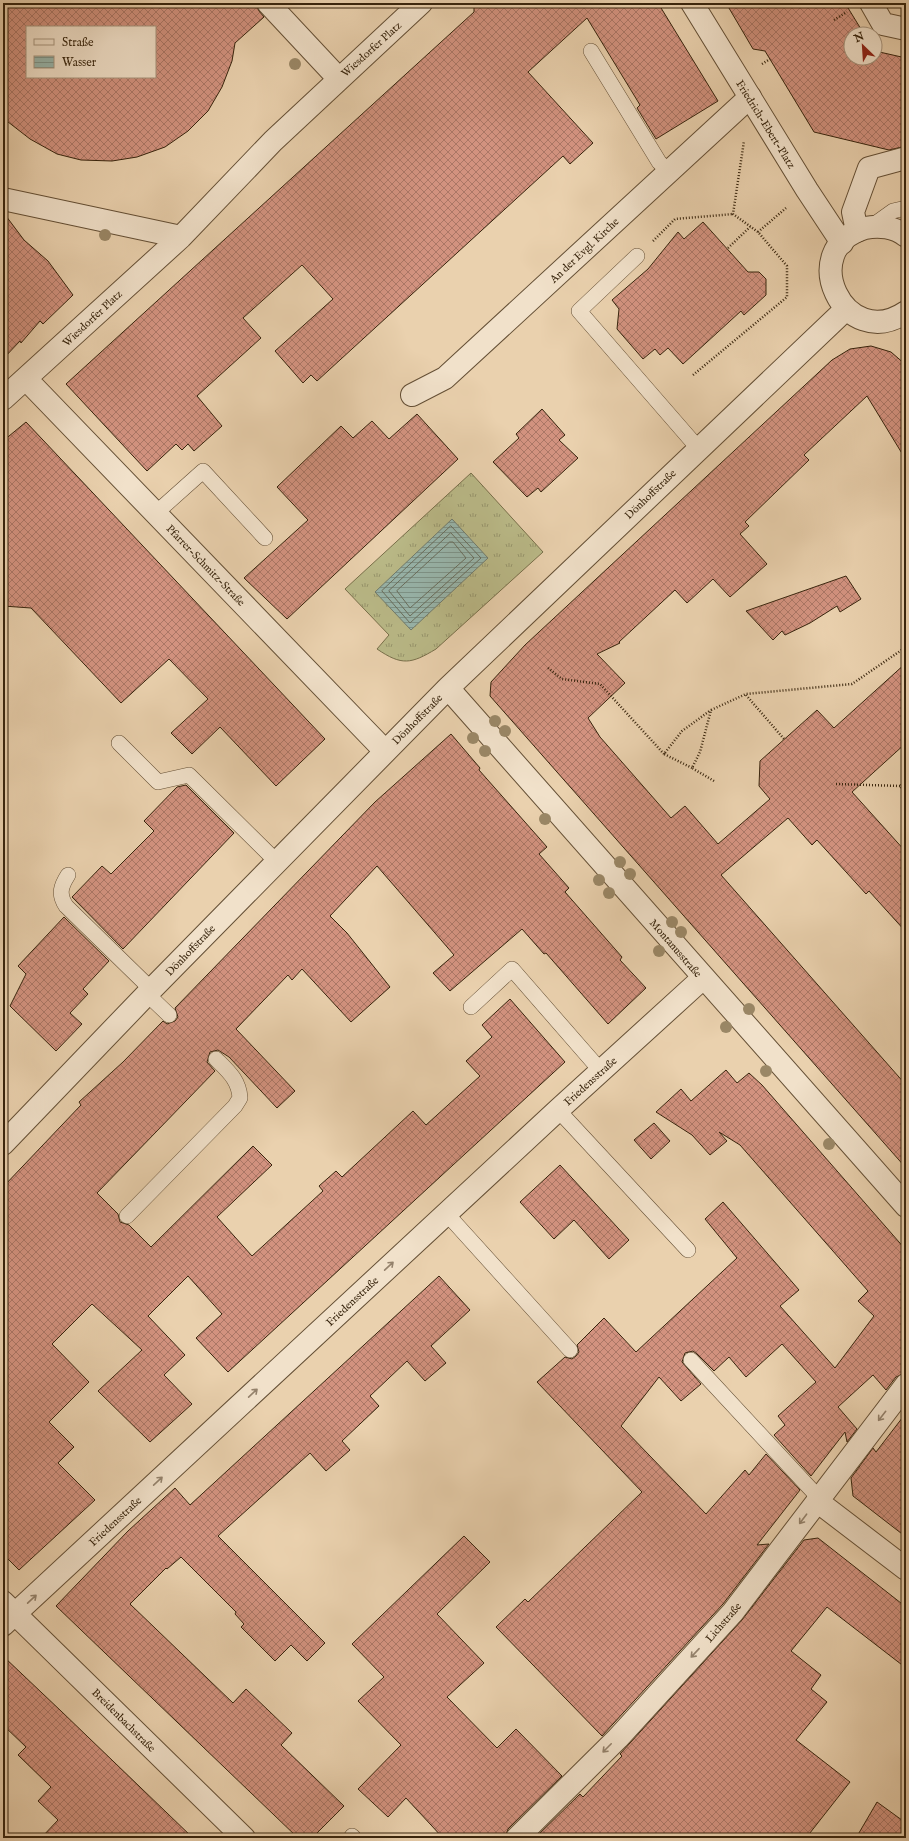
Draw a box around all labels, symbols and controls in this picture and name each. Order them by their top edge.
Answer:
street label: Wiesdorfer Platz [339,19,405,81]
legend [26,26,156,78]
north arrow [843,26,883,66]
text: N [851,29,867,47]
text: Straße [62,35,94,50]
text: Wasser [62,55,97,70]
street label: Friedrich-Ebert-Platz [732,78,798,171]
street label: An der Evgl. Kirche [546,215,622,287]
street label: Wiesdorfer Platz [60,288,125,350]
street label: Dönhoffstraße [622,467,679,523]
street label: Pfarrer-Schmitz-Straße [163,522,248,609]
street label: Dönhoffstraße [389,691,446,748]
street label: Montanusstraße [646,917,704,981]
street label: Dönhoffstraße [163,922,219,979]
street label: Friedensstraße [561,1054,620,1109]
one-way arrow [384,1262,394,1271]
street label: Friedensstraße [324,1274,382,1330]
one-way arrow [248,1388,258,1398]
one-way arrow [878,1410,886,1421]
one-way arrow [152,1477,163,1486]
street label: Friedensstraße [87,1494,145,1550]
one-way arrow [799,1514,807,1525]
one-way arrow [26,1594,37,1603]
street label: Lichstraße [703,1600,745,1646]
one-way arrow [691,1648,700,1658]
street label: Breidenbachstraße [89,1686,158,1755]
one-way arrow [602,1743,612,1753]

